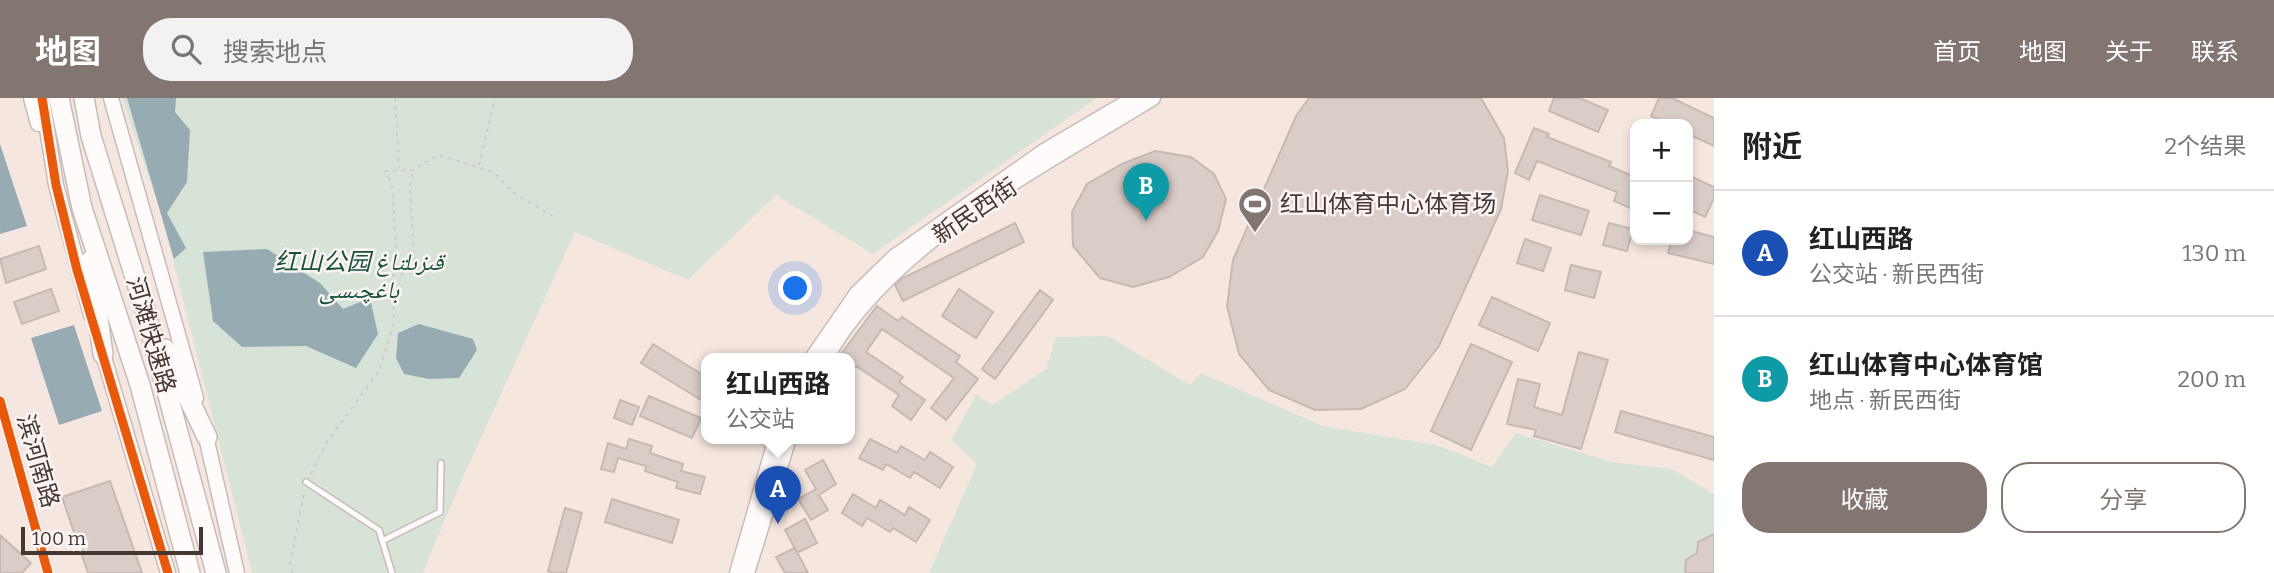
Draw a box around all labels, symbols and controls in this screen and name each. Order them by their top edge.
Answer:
search box [143,18,633,81]
icon: search [167,30,205,68]
text: 地图 [35,32,101,72]
text: 搜索地点 [223,37,327,68]
text: 首页 [1933,38,1981,66]
text: 地图 [2019,38,2067,66]
text: 关于 [2105,38,2153,66]
text: 联系 [2191,38,2239,66]
map controls [1630,119,1693,245]
button: + [1630,119,1693,182]
text: 附近 [1742,129,1802,165]
text: 2个结果 [2164,132,2246,160]
pin: B [1123,163,1169,221]
street label: 新民西街 [927,173,1023,249]
button: − [1630,182,1693,245]
sports icon: 红山体育中心体育场 [1236,185,1274,234]
place label: 红山体育中心体育场 [1280,190,1496,218]
text: 红山西路 [1809,224,1913,255]
text: A [1757,239,1773,267]
text: 130 m [2182,239,2246,267]
park label: 红山公园 قىزىلتاغ باغچىسى [274,248,447,305]
text: 公交站 · 新民西街 [1809,260,1984,288]
your location [778,271,812,305]
street label: 河滩快速路 [121,273,181,397]
text: 红山体育中心体育馆 [1809,350,2043,381]
popup [701,353,855,444]
text: B [1758,365,1772,393]
text: 200 m [2177,365,2246,393]
text: 红山西路 [726,369,830,400]
text: 地点 · 新民西街 [1809,386,1961,414]
text: 公交站 [726,405,795,433]
street label: 滨河南路 [11,411,65,511]
button: 收藏 [1742,462,1987,533]
button: 分享 [2001,462,2246,533]
pin: A [755,466,801,524]
scale bar [21,524,203,556]
text: 100 m [32,527,86,550]

